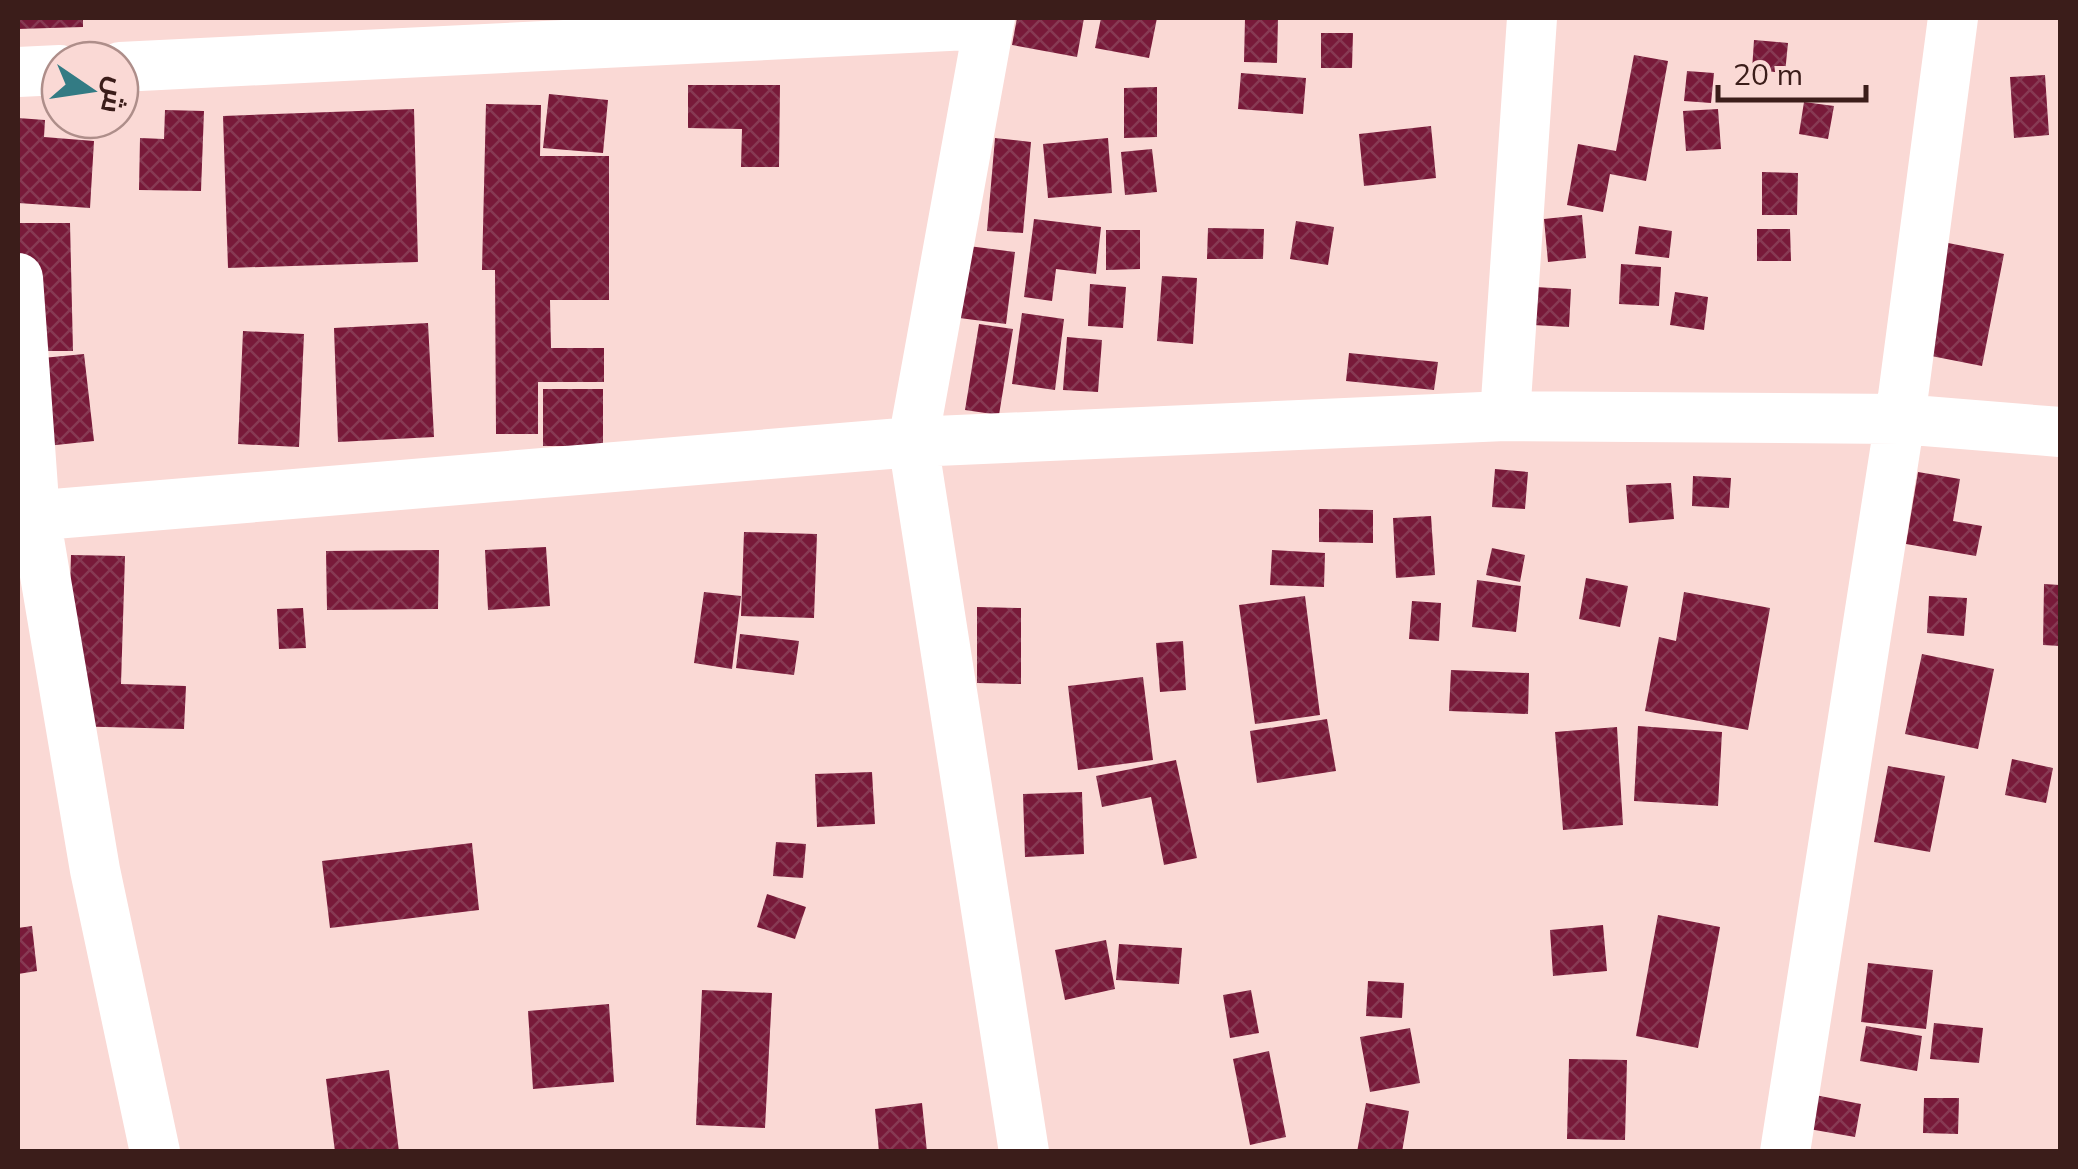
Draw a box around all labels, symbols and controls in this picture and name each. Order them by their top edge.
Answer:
north arrow [40,40,140,140]
scale bar [1718,40,1866,102]
text: 20 m [1733,55,1803,93]
text: ش [94,74,136,117]

